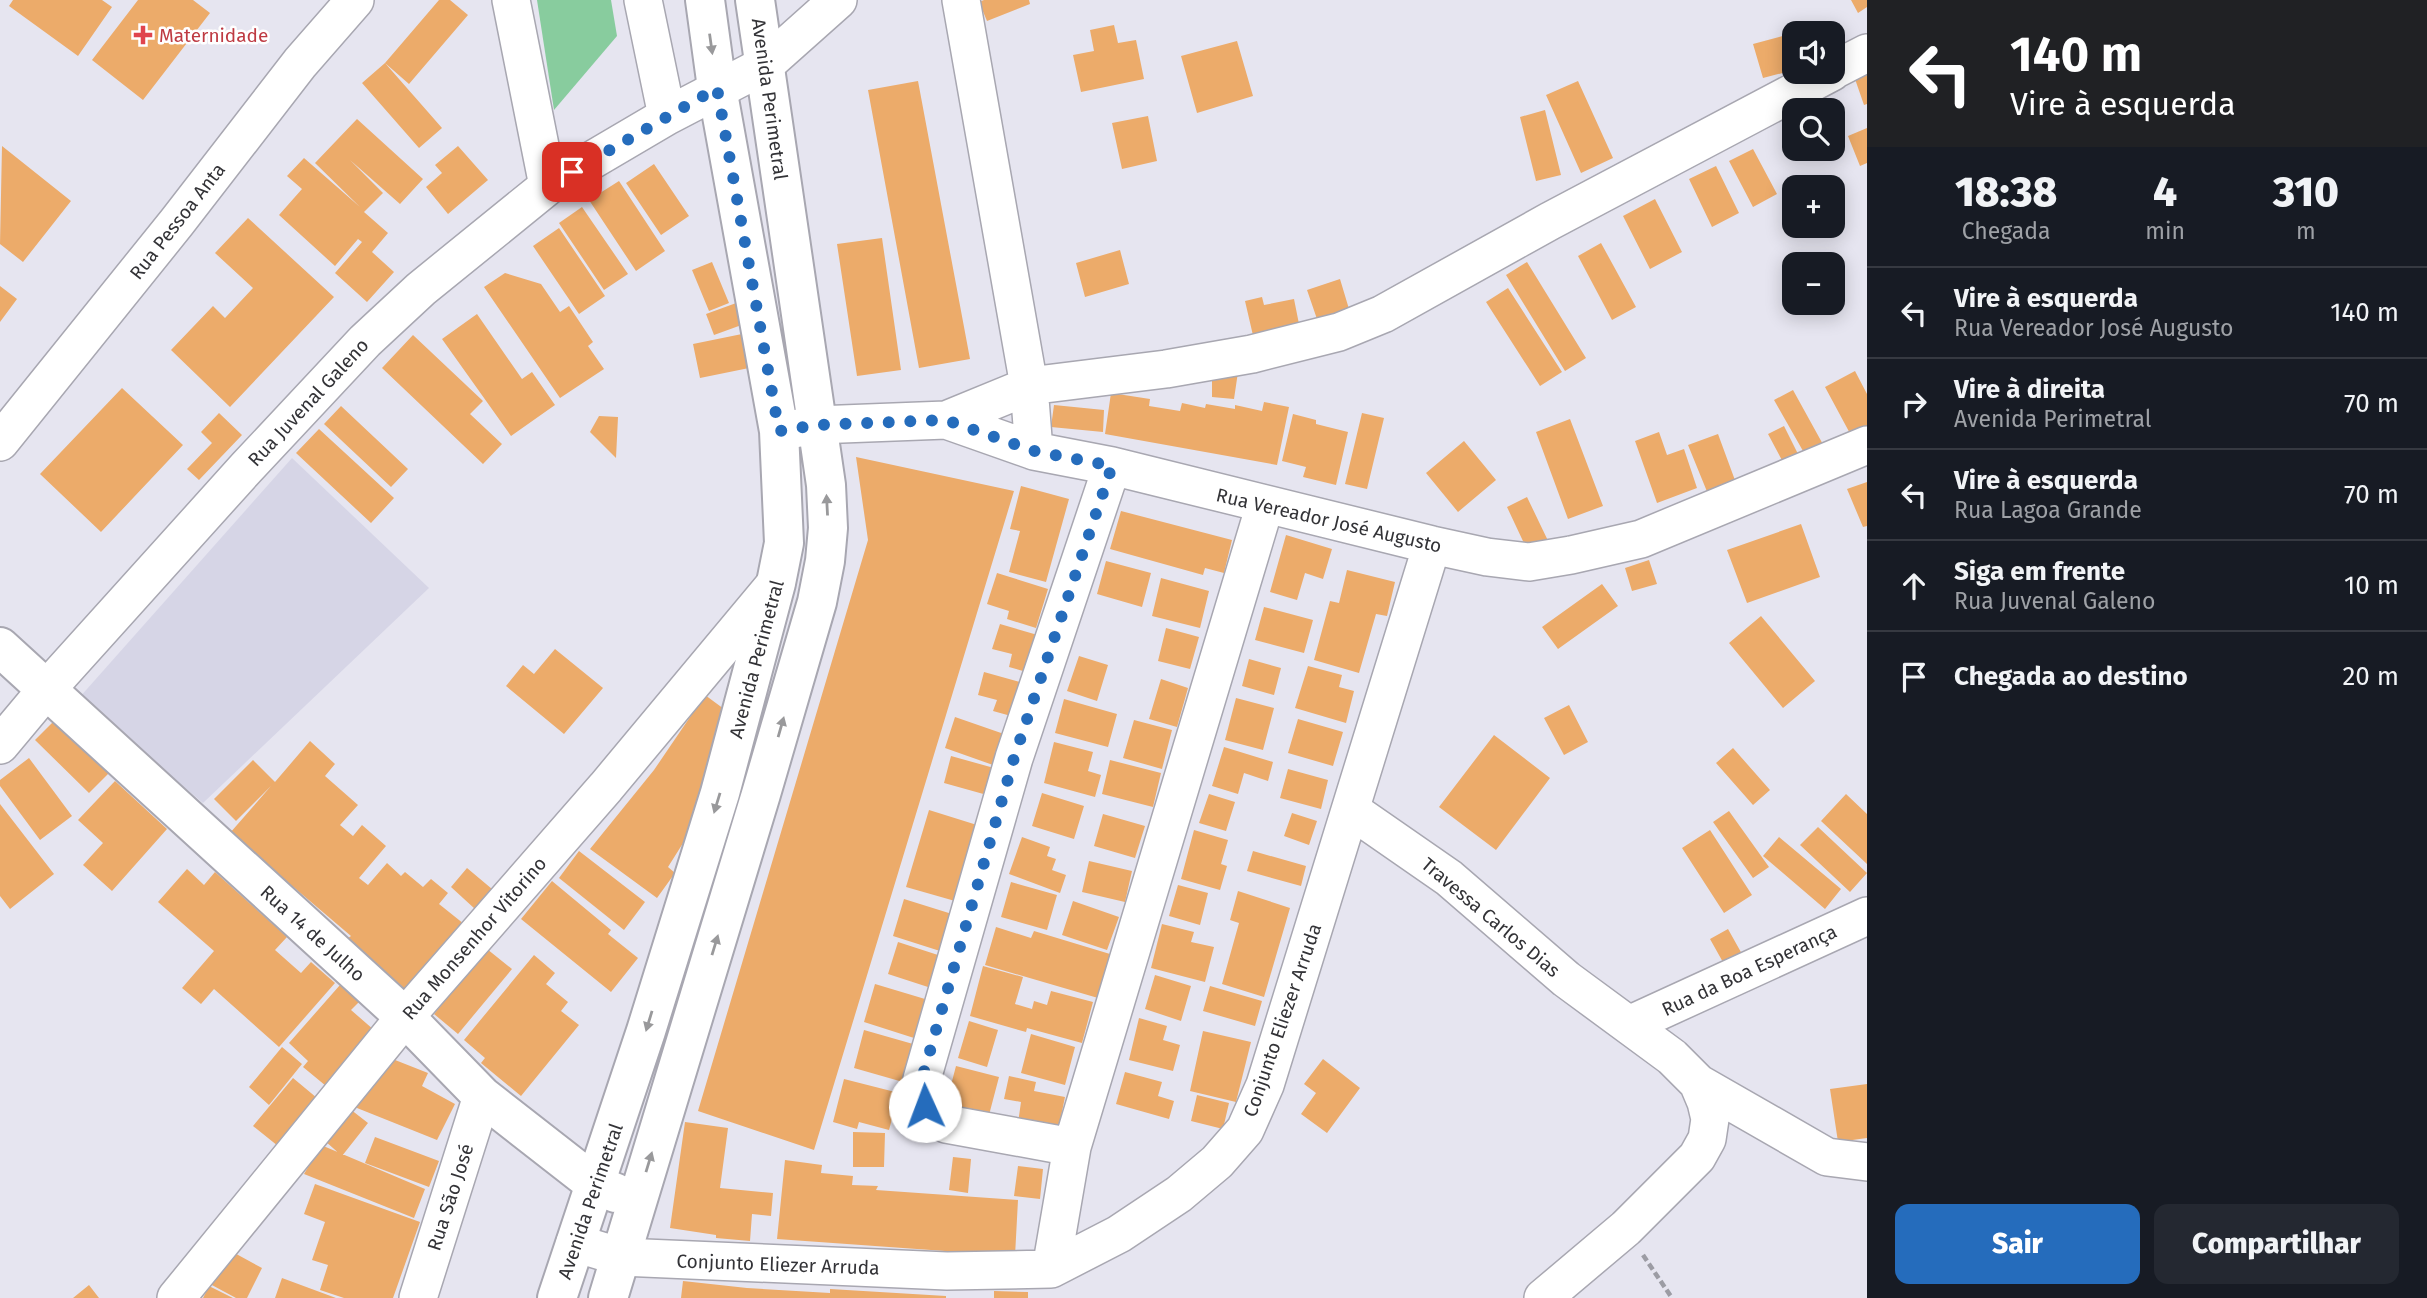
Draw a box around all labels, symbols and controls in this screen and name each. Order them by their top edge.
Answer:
street label: Avenida Perimetral [747,17,792,182]
map controls [1782,21,1845,315]
button: sound [1782,21,1845,84]
place label: Maternidade [159,24,268,47]
marker: Maternidade [133,25,153,45]
text: 140 m [2010,25,2142,84]
icon: left [1895,28,1986,119]
one-way arrow [706,33,717,55]
text: Vire à esquerda [2010,85,2236,123]
button: search [1782,98,1845,161]
pin [542,142,602,202]
icon: arrive [553,153,591,191]
street label: Rua Pessoa Anta [125,158,230,284]
text: 18:38 [1955,167,2057,217]
text: 4 [2153,167,2177,217]
text: 310 [2273,167,2339,217]
button: + [1782,175,1845,238]
text: Chegada [1962,217,2051,245]
text: min [2145,217,2185,245]
text: m [2296,217,2316,245]
button: − [1782,252,1845,315]
text: Vire à esquerda [1954,283,2138,314]
icon: left [1895,294,1933,332]
text: 140 m [2330,297,2399,328]
text: Rua Vereador José Augusto [1954,314,2233,342]
street label: Rua Juvenal Galeno [243,334,374,471]
text: Vire à direita [1954,374,2105,405]
icon: right [1895,385,1933,423]
text: 70 m [2344,388,2399,419]
text: Avenida Perimetral [1954,405,2151,433]
text: Vire à esquerda [1954,465,2138,496]
icon: left [1895,476,1933,514]
text: 70 m [2344,479,2399,510]
street label: Rua Vereador José Augusto [1214,483,1444,558]
one-way arrow [821,494,832,516]
text: Rua Lagoa Grande [1954,496,2142,524]
text: Siga em frente [1954,556,2125,587]
icon: ahead [1895,567,1933,605]
text: 10 m [2344,570,2399,601]
street label: Avenida Perimetral [724,577,789,741]
text: Rua Juvenal Galeno [1954,587,2156,615]
icon: arrive [1895,658,1933,696]
text: Chegada ao destino [1954,661,2188,692]
text: 20 m [2342,661,2399,692]
one-way arrow [776,716,786,737]
one-way arrow [711,793,722,814]
street label: Rua Monsenhor Vitorino [397,852,551,1025]
street label: Travessa Carlos Dias [1417,853,1565,982]
street label: Rua 14 de Julho [256,880,370,986]
street label: Conjunto Eliezer Arruda [1239,920,1326,1120]
street label: Rua da Boa Esperança [1658,920,1840,1021]
one-way arrow [711,934,721,955]
one-way arrow [644,1010,654,1031]
position arrow [888,1069,962,1143]
street label: Avenida Perimetral [553,1120,628,1282]
street label: Rua São José [422,1141,479,1253]
one-way arrow [645,1152,655,1173]
button: Sair [1895,1204,2140,1284]
button: Compartilhar [2154,1204,2399,1284]
street label: Conjunto Eliezer Arruda [676,1249,880,1280]

